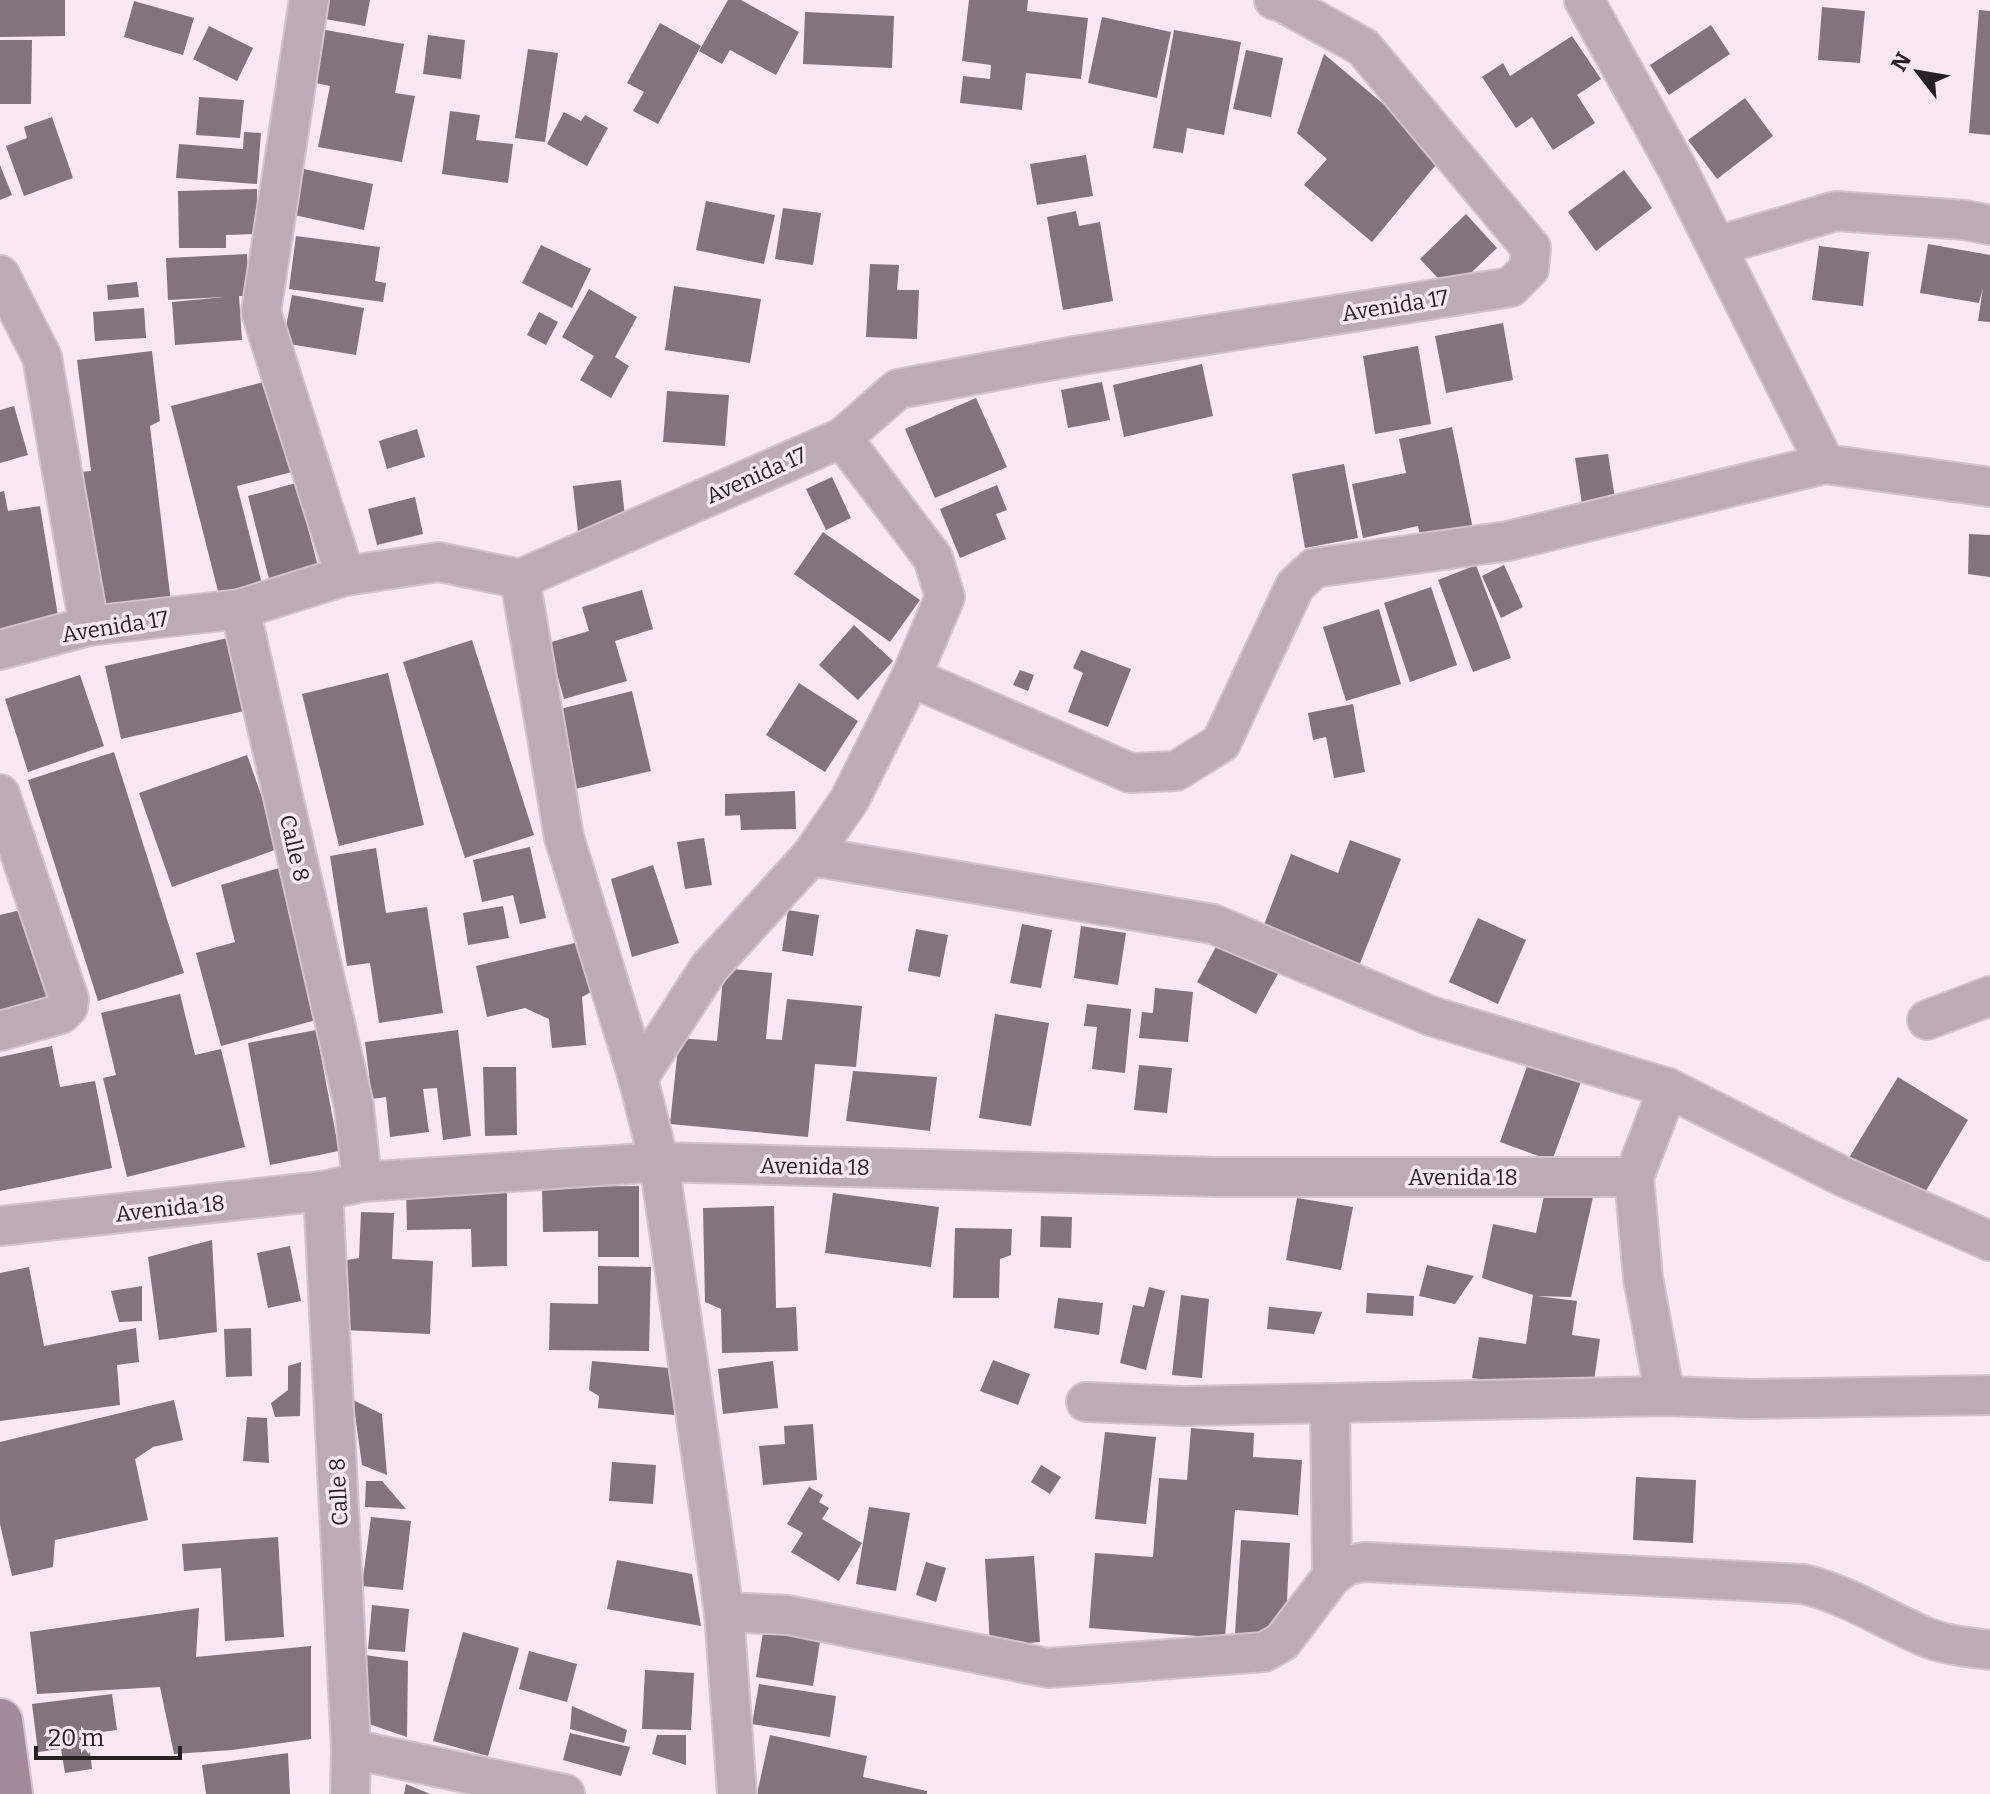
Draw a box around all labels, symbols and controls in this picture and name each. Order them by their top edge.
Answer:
north arrow [1878,32,1958,112]
text: N [1885,48,1917,76]
street label: Avenida 17 [1340,284,1450,327]
street label: Avenida 17 [702,441,811,510]
street label: Avenida 17 [60,605,170,648]
street label: Calle 8 [274,812,315,884]
street label: Avenida 18 [760,1152,870,1181]
street label: Avenida 18 [1408,1164,1518,1191]
street label: Avenida 18 [114,1189,226,1228]
street label: Calle 8 [323,1457,354,1527]
scale bar [36,1710,180,1760]
text: 20 m [48,1724,104,1752]

